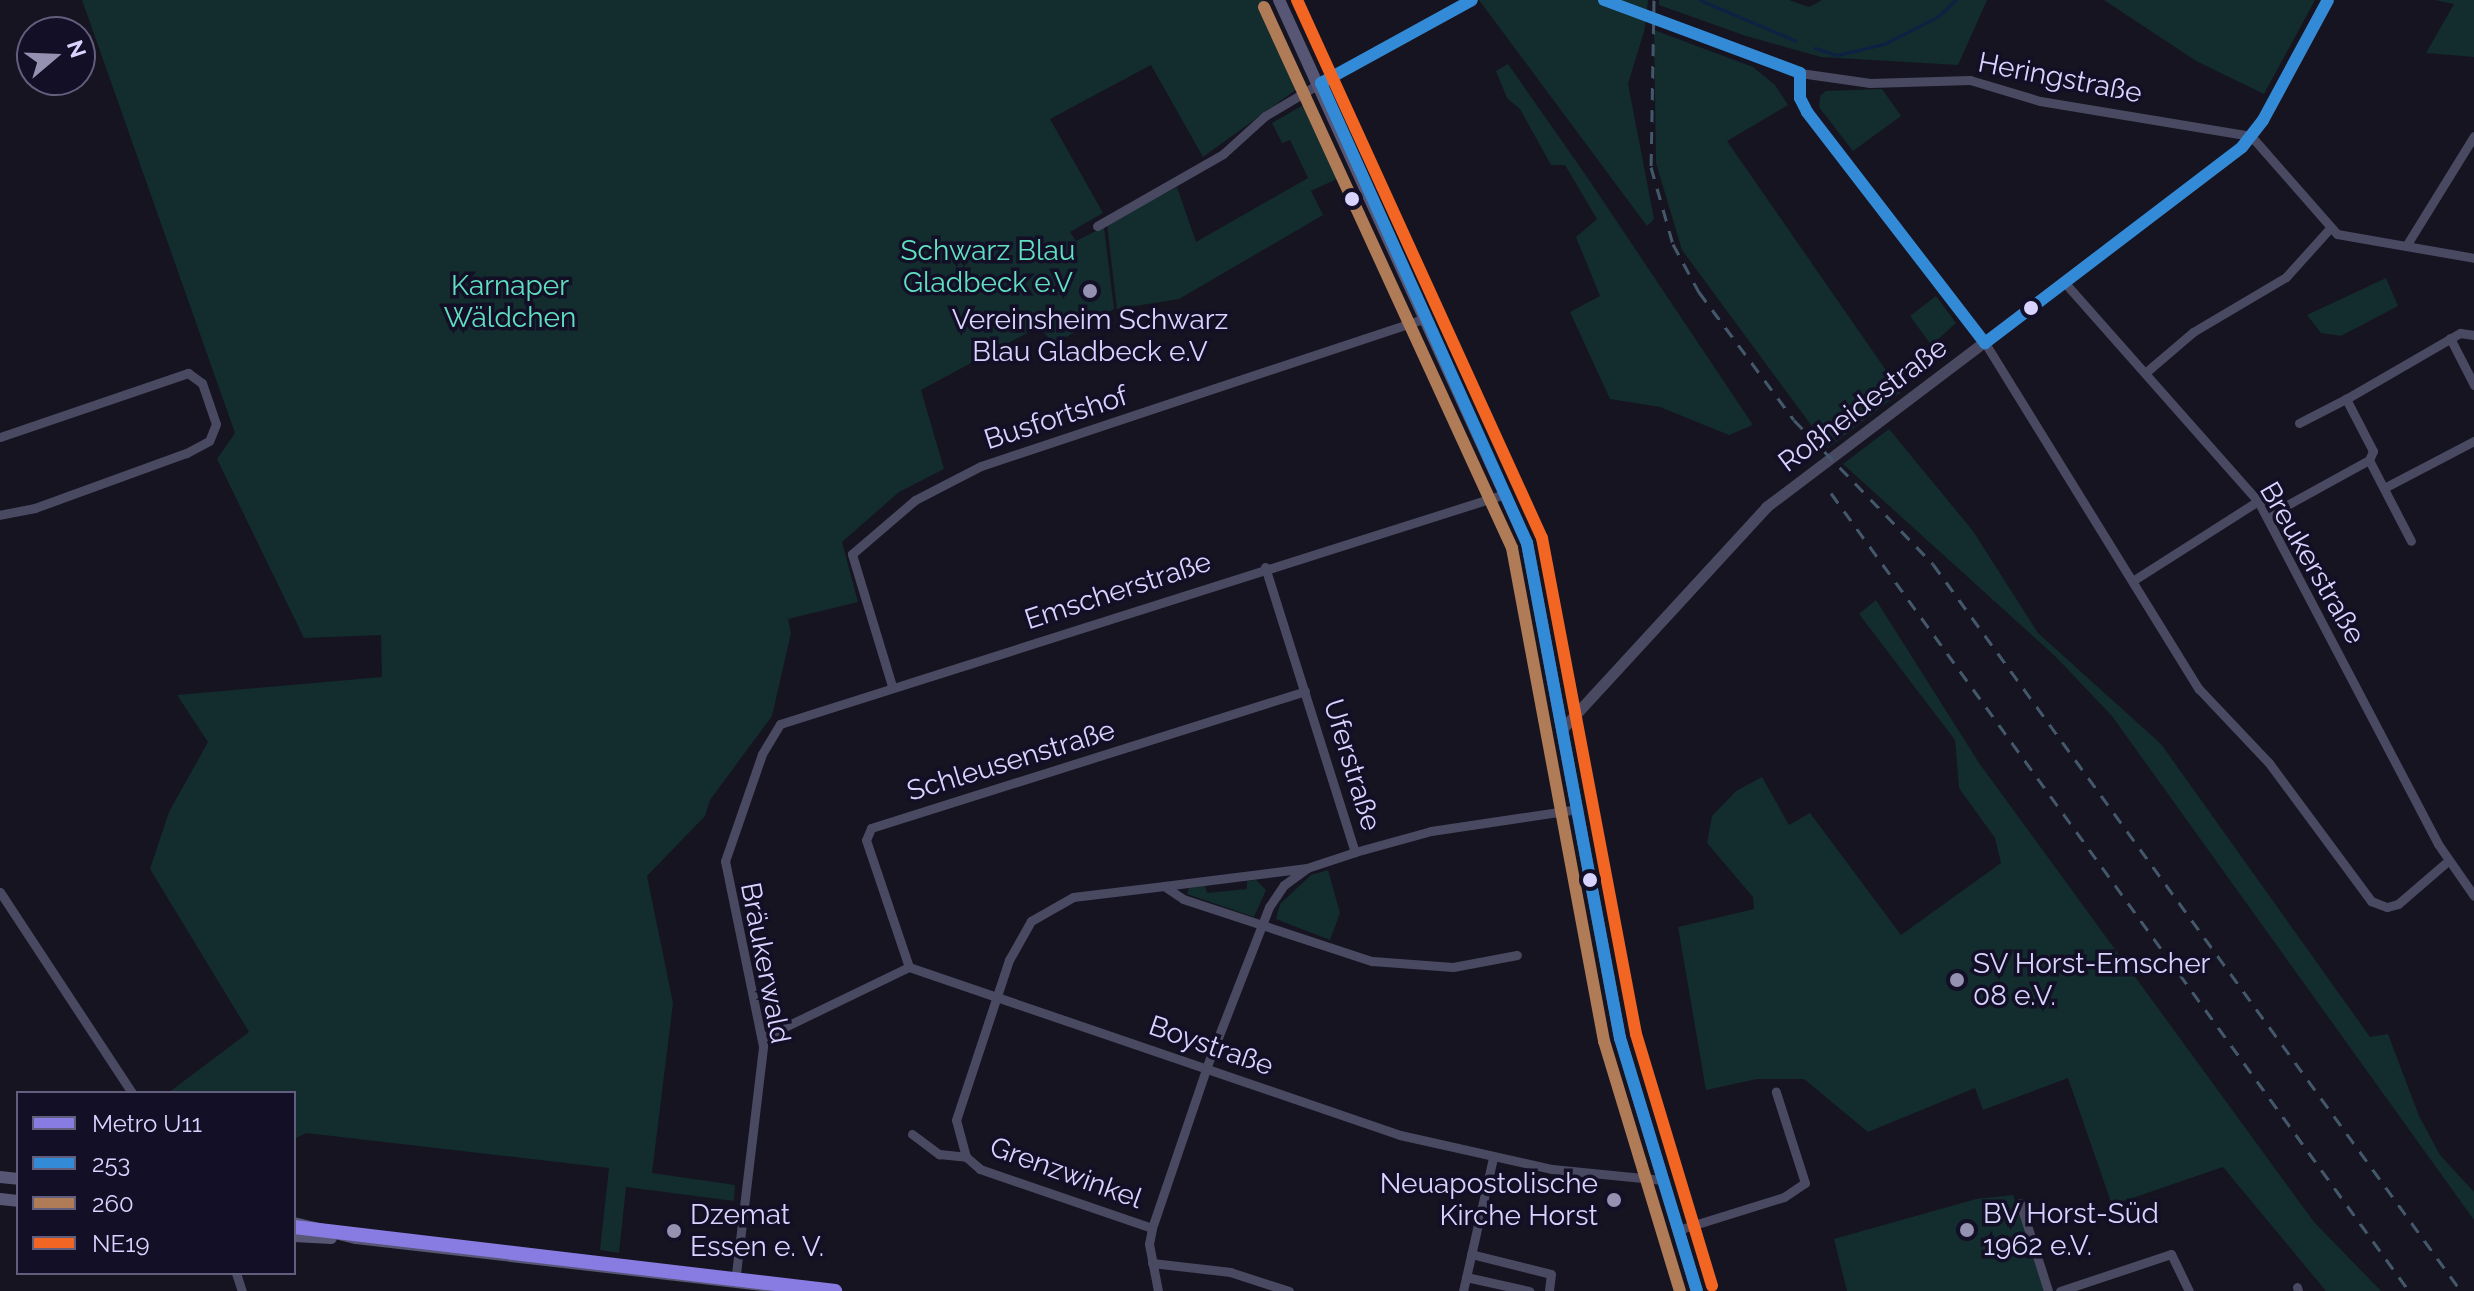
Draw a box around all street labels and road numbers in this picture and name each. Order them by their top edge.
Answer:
street label: Heringstraße [1975,46,2145,110]
street label: Roßheidestraße [1772,331,1954,479]
street label: Busfortshof [980,379,1132,457]
street label: Breukerstraße [2252,476,2372,650]
street label: Emscherstraße [1021,545,1215,637]
street label: Uferstraße [1316,695,1388,835]
street label: Schleusenstraße [903,713,1119,809]
street label: Bräukerwald [733,880,797,1046]
street label: Boystraße [1144,1009,1278,1083]
street label: Grenzwinkel [985,1130,1147,1216]

